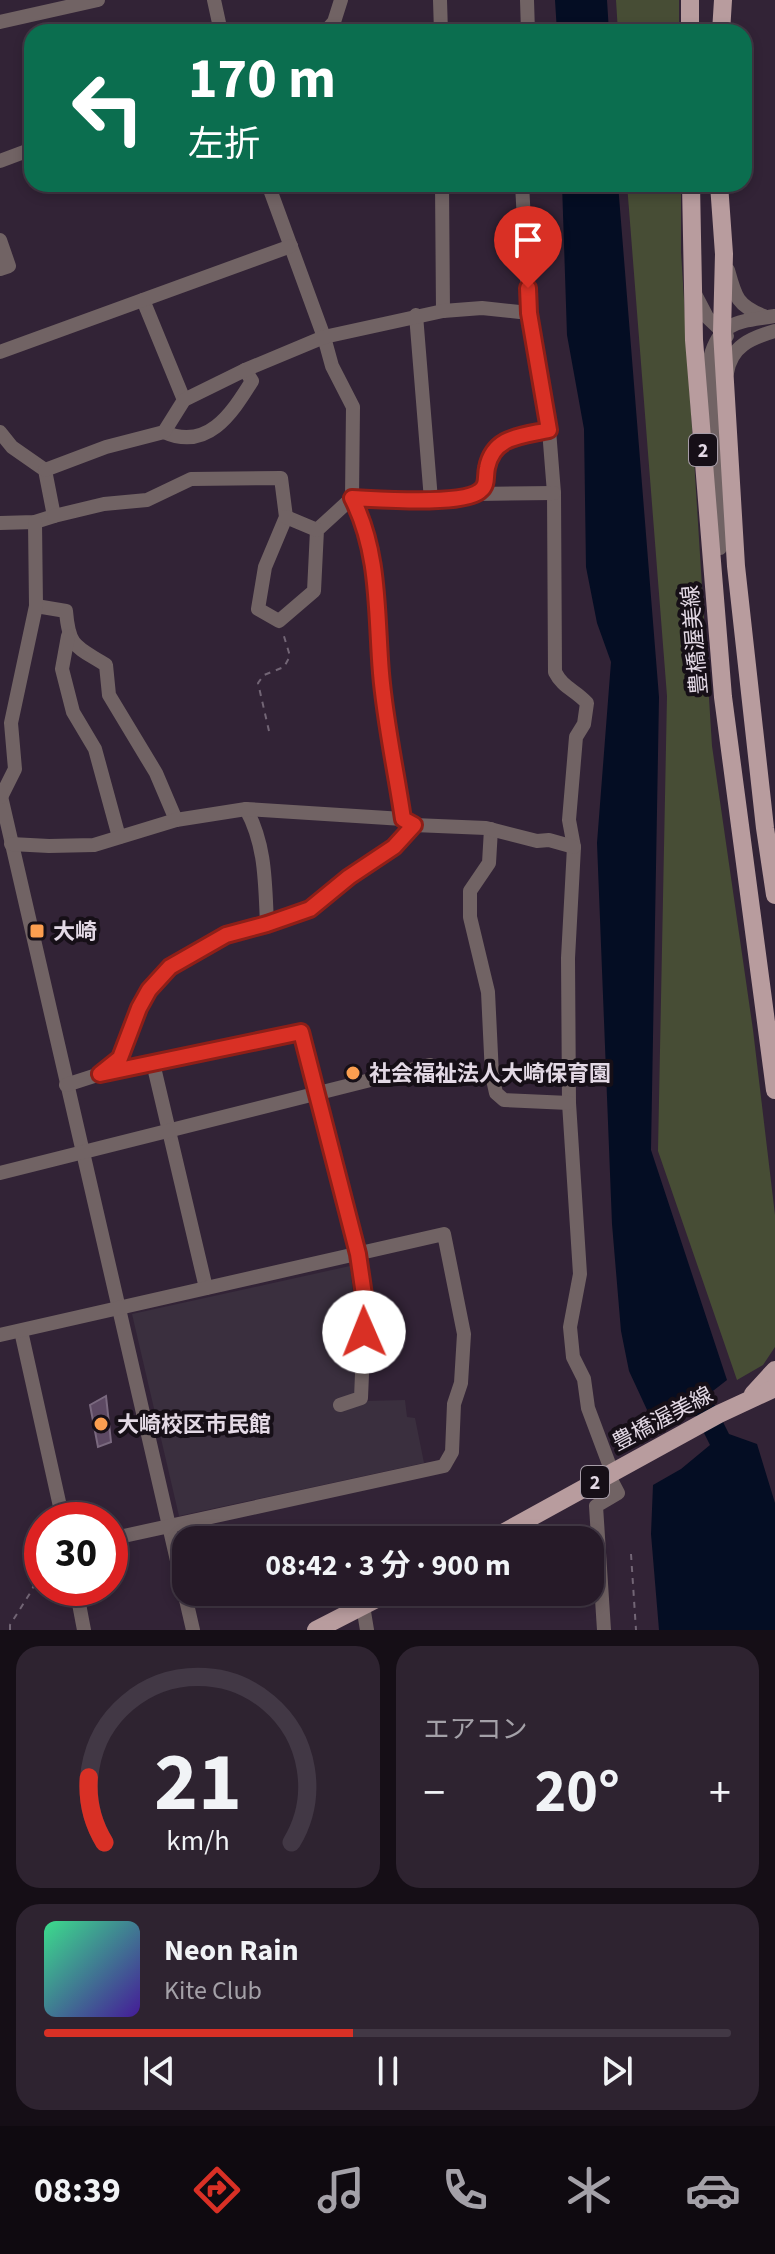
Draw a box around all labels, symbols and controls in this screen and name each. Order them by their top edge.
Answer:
text: 170 m [188,40,336,119]
icon: left [56,56,160,160]
text: 左折 [188,119,260,170]
pin [494,206,562,288]
icon: arrive [506,218,550,262]
road number: 2 [689,434,717,466]
street label: 豊橋渥美線 [674,584,716,696]
place label: 大崎 [53,916,97,948]
marker: 大崎 [28,922,46,940]
place label: 社会福祉法人大崎保育園 [369,1058,611,1090]
marker: 社会福祉法人大崎保育園 [344,1064,362,1082]
position arrow [322,1290,406,1374]
street label: 豊橋渥美線 [606,1379,719,1459]
place label: 大崎校区市民館 [117,1409,271,1441]
marker: 大崎校区市民館 [92,1415,110,1433]
road number: 2 [581,1466,609,1498]
speed limit sign: 30 [24,1502,128,1606]
text: 08:42 · 3 分 · 900 m [265,1544,511,1587]
text: エアコン [424,1711,528,1748]
text: 21 [154,1724,242,1842]
text: 20° [535,1750,620,1835]
text: − [424,1762,445,1825]
text: + [709,1762,731,1825]
text: km/h [166,1821,229,1861]
text: Neon Rain [164,1929,299,1972]
text: Kite Club [164,1972,262,2009]
icon: previous [137,2049,181,2093]
icon: pause [366,2049,410,2093]
icon: next [595,2049,639,2093]
icon: directions [189,2162,245,2218]
icon: music [313,2162,369,2218]
icon: phone [437,2162,493,2218]
icon: climate [561,2162,617,2218]
icon: car [685,2162,741,2218]
text: 08:39 [34,2165,121,2216]

